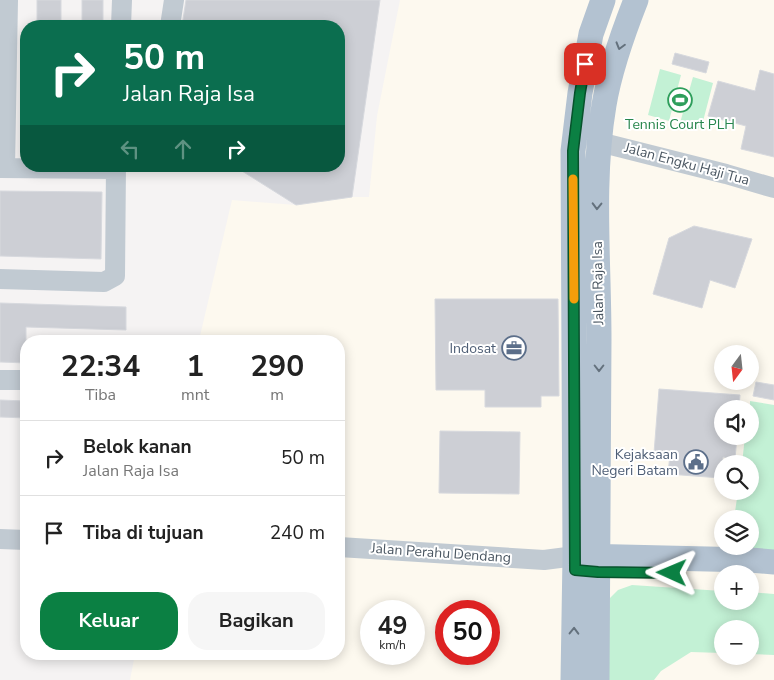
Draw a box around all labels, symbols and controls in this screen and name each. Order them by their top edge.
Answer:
text: 50 m [123,34,205,81]
icon: right [40,40,105,105]
one-way arrow [615,41,625,49]
pin [564,43,606,85]
icon: arrive [571,50,599,78]
text: Jalan Raja Isa [123,79,255,109]
sports icon: Tennis Court PLH [667,87,693,113]
place label: Tennis Court PLH [625,115,735,134]
icon: left [116,135,144,163]
icon: ahead [169,135,197,163]
icon: right [222,135,250,163]
street label: Jalan Engku Haji Tua [621,138,752,190]
one-way arrow [592,202,602,210]
street label: Jalan Raja Isa [588,241,608,326]
office icon: Indosat [501,335,527,361]
place label: Indosat [449,339,496,358]
north arrow [714,345,759,390]
map controls [714,345,759,665]
text: 22:34 [61,346,140,387]
text: 1 [186,346,204,387]
text: 290 [250,346,304,387]
one-way arrow [594,365,604,373]
text: Tiba [85,384,116,406]
text: mnt [181,384,209,406]
text: m [270,384,284,406]
button: sound [714,400,759,445]
text: Belok kanan [83,434,192,460]
icon: right [40,444,68,472]
text: 50 m [281,445,325,471]
place label: Kejaksaan Negeri Batam [591,445,678,480]
public building icon: Kejaksaan Negeri Batam [683,449,709,475]
button: search [714,455,759,500]
text: Jalan Raja Isa [83,460,179,482]
button: layers [714,510,759,555]
icon: arrive [40,519,68,547]
text: Tiba di tujuan [83,520,204,546]
text: 240 m [270,520,325,546]
street label: Jalan Perahu Dendang [369,539,512,567]
position arrow [645,546,697,598]
button: + [714,565,759,610]
button: Keluar [40,592,178,650]
button: Bagikan [188,592,325,650]
speed limit sign: 50 [435,600,500,665]
text: 49 [377,609,408,643]
button: − [714,620,759,665]
one-way arrow [569,627,579,635]
text: km/h [379,637,406,653]

